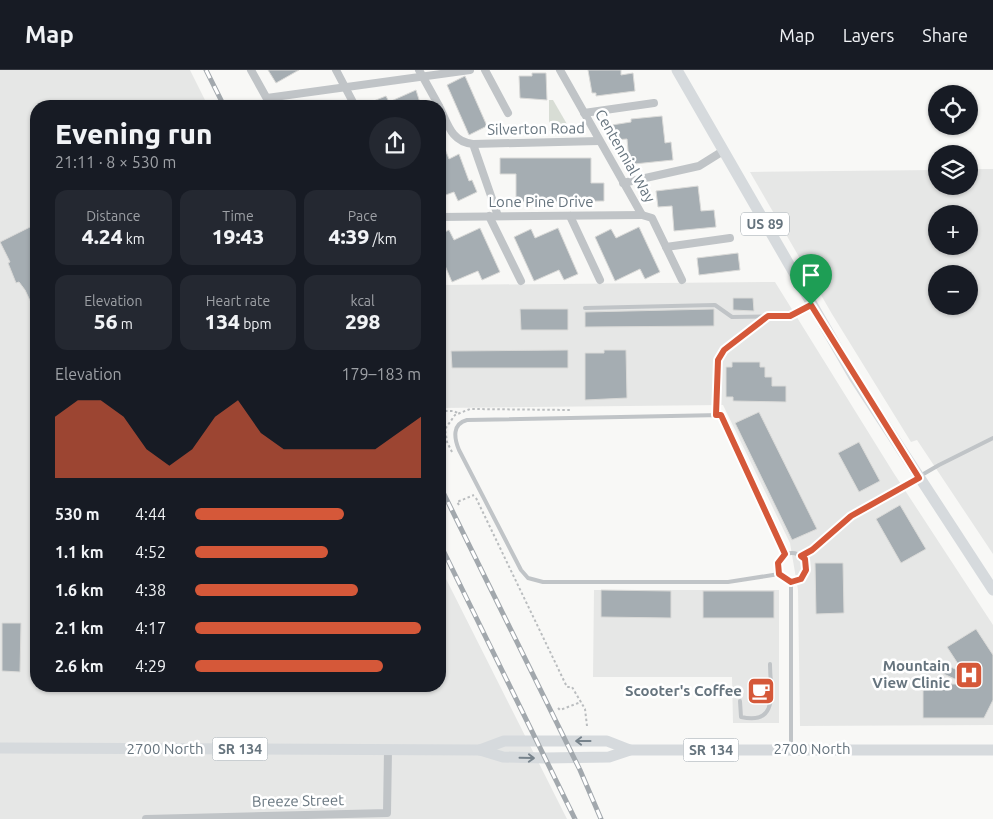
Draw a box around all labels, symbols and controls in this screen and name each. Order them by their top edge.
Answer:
text: Map [25,21,74,48]
text: Map [779,25,815,45]
text: Layers [843,25,894,45]
text: Share [922,25,968,45]
map controls [928,85,978,315]
button: locate [928,85,978,135]
street label: Centennial Way [592,106,659,205]
button: share [369,117,421,169]
text: Evening run [55,118,213,149]
street label: Silverton Road [487,119,585,138]
button: layers [928,145,978,195]
text: 21:11 · 8 × 530 m [55,153,176,171]
street label: Lone Pine Drive [488,193,594,210]
button: + [928,205,978,255]
text: Distance [86,208,140,224]
text: Time [222,208,254,224]
text: Pace [348,208,377,224]
road number: US 89 [741,212,789,236]
text: 4.24 [82,224,123,248]
text: 19:43 [212,224,264,248]
text: 4:39 [329,224,369,248]
text: km [123,231,145,247]
text: /km [369,231,397,247]
pin [790,254,832,305]
icon: arrive [797,261,825,289]
button: − [928,265,978,315]
text: Elevation [84,293,143,309]
text: Heart rate [206,293,270,309]
text: kcal [351,293,375,309]
text: 56 [94,309,118,333]
text: 134 [204,309,240,333]
text: 298 [345,309,380,333]
text: m [118,316,133,332]
text: bpm [240,316,272,332]
text: Elevation [55,365,122,383]
text: 179–183 m [341,365,421,383]
text: 530 m [55,505,100,523]
text: 4:44 [135,505,166,523]
text: 1.1 km [55,543,104,561]
text: 4:52 [135,543,166,561]
text: 1.6 km [55,581,104,599]
text: 4:38 [135,581,166,599]
text: 2.1 km [55,619,104,637]
text: 4:17 [135,619,166,637]
text: 2.6 km [55,657,104,675]
text: 4:29 [135,657,166,675]
place label: Mountain View Clinic [872,657,950,691]
hospital icon: Mountain View Clinic [954,660,984,690]
cafe icon: Scooter's Coffee [746,676,776,706]
place label: Scooter's Coffee [625,682,742,699]
one-way arrow [575,736,592,746]
road number: SR 134 [212,738,268,761]
road number: SR 134 [684,738,738,762]
street label: 2700 North [127,740,203,757]
street label: 2700 North [774,740,850,757]
one-way arrow [518,753,535,763]
street label: Breeze Street [252,791,344,810]

